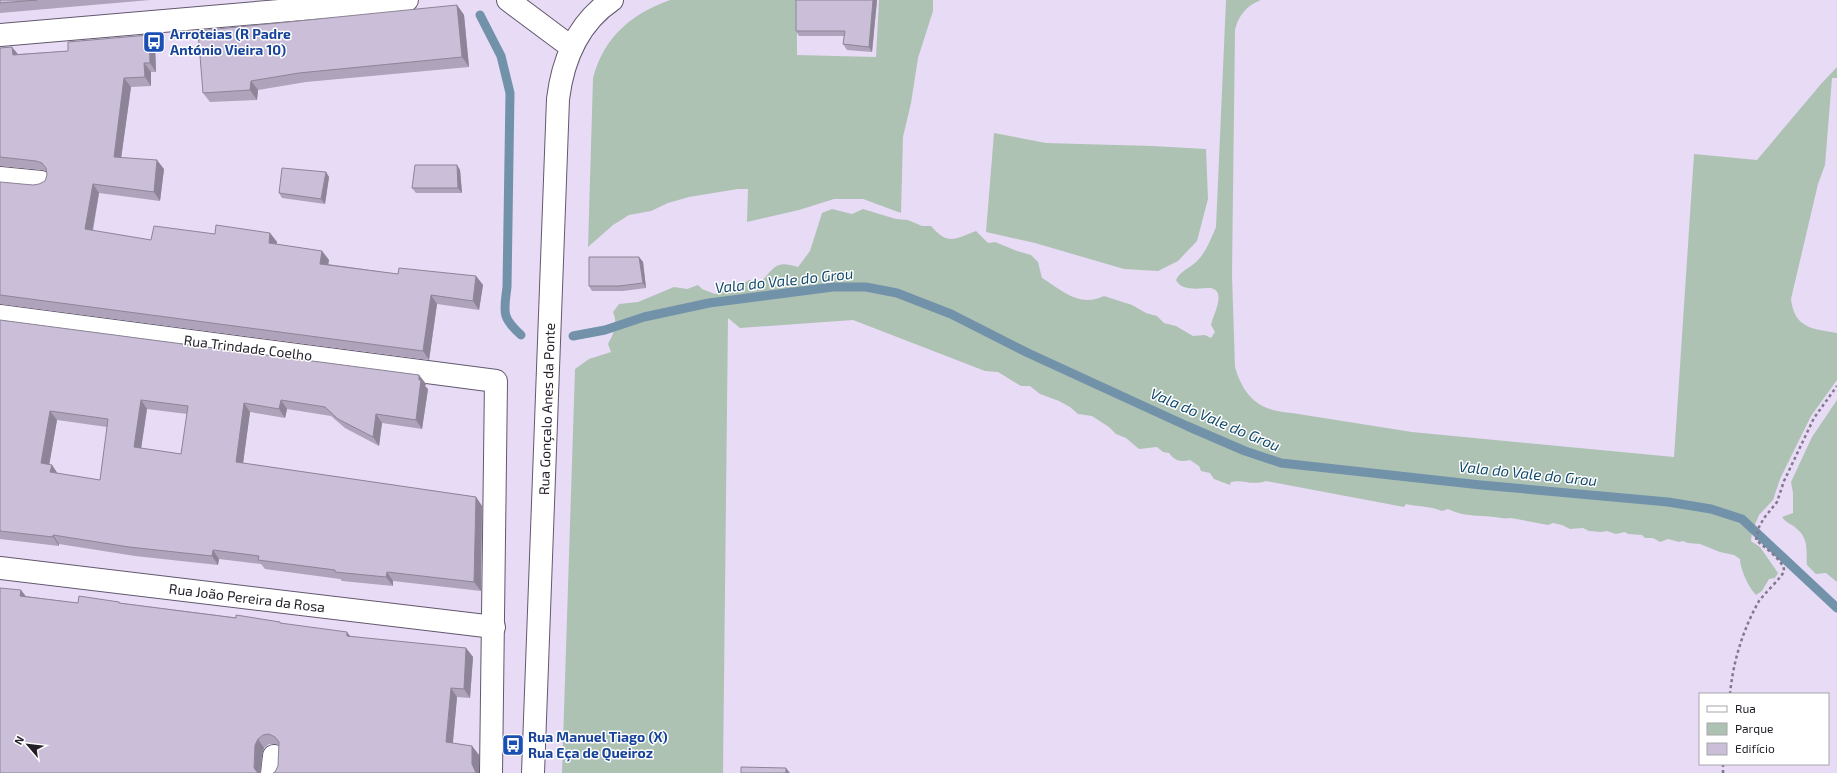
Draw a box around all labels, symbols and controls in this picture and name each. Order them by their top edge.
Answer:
place label: Arroteias (R Padre António Vieira 10) [170,25,291,58]
bus stop icon: Arroteias (R Padre António Vieira 10) [141,29,167,55]
water label: Vala do Vale do Grou [714,264,854,296]
street label: Rua Gonçalo Anes da Ponte [535,323,559,495]
street label: Rua Trindade Coelho [183,331,313,364]
water label: Vala do Vale do Grou [1148,384,1283,455]
water label: Vala do Vale do Grou [1458,457,1598,489]
street label: Rua João Pereira da Rosa [168,579,326,616]
legend [1699,693,1829,765]
text: Rua [1735,701,1756,715]
text: Parque [1735,721,1773,735]
north arrow [8,725,48,765]
place label: Rua Manuel Tiago (X) Rua Eça de Queiroz [528,728,668,762]
bus stop icon: Rua Manuel Tiago (X) Rua Eça de Queiroz [500,732,526,758]
text: N [11,733,26,747]
text: Edifício [1735,741,1775,755]

